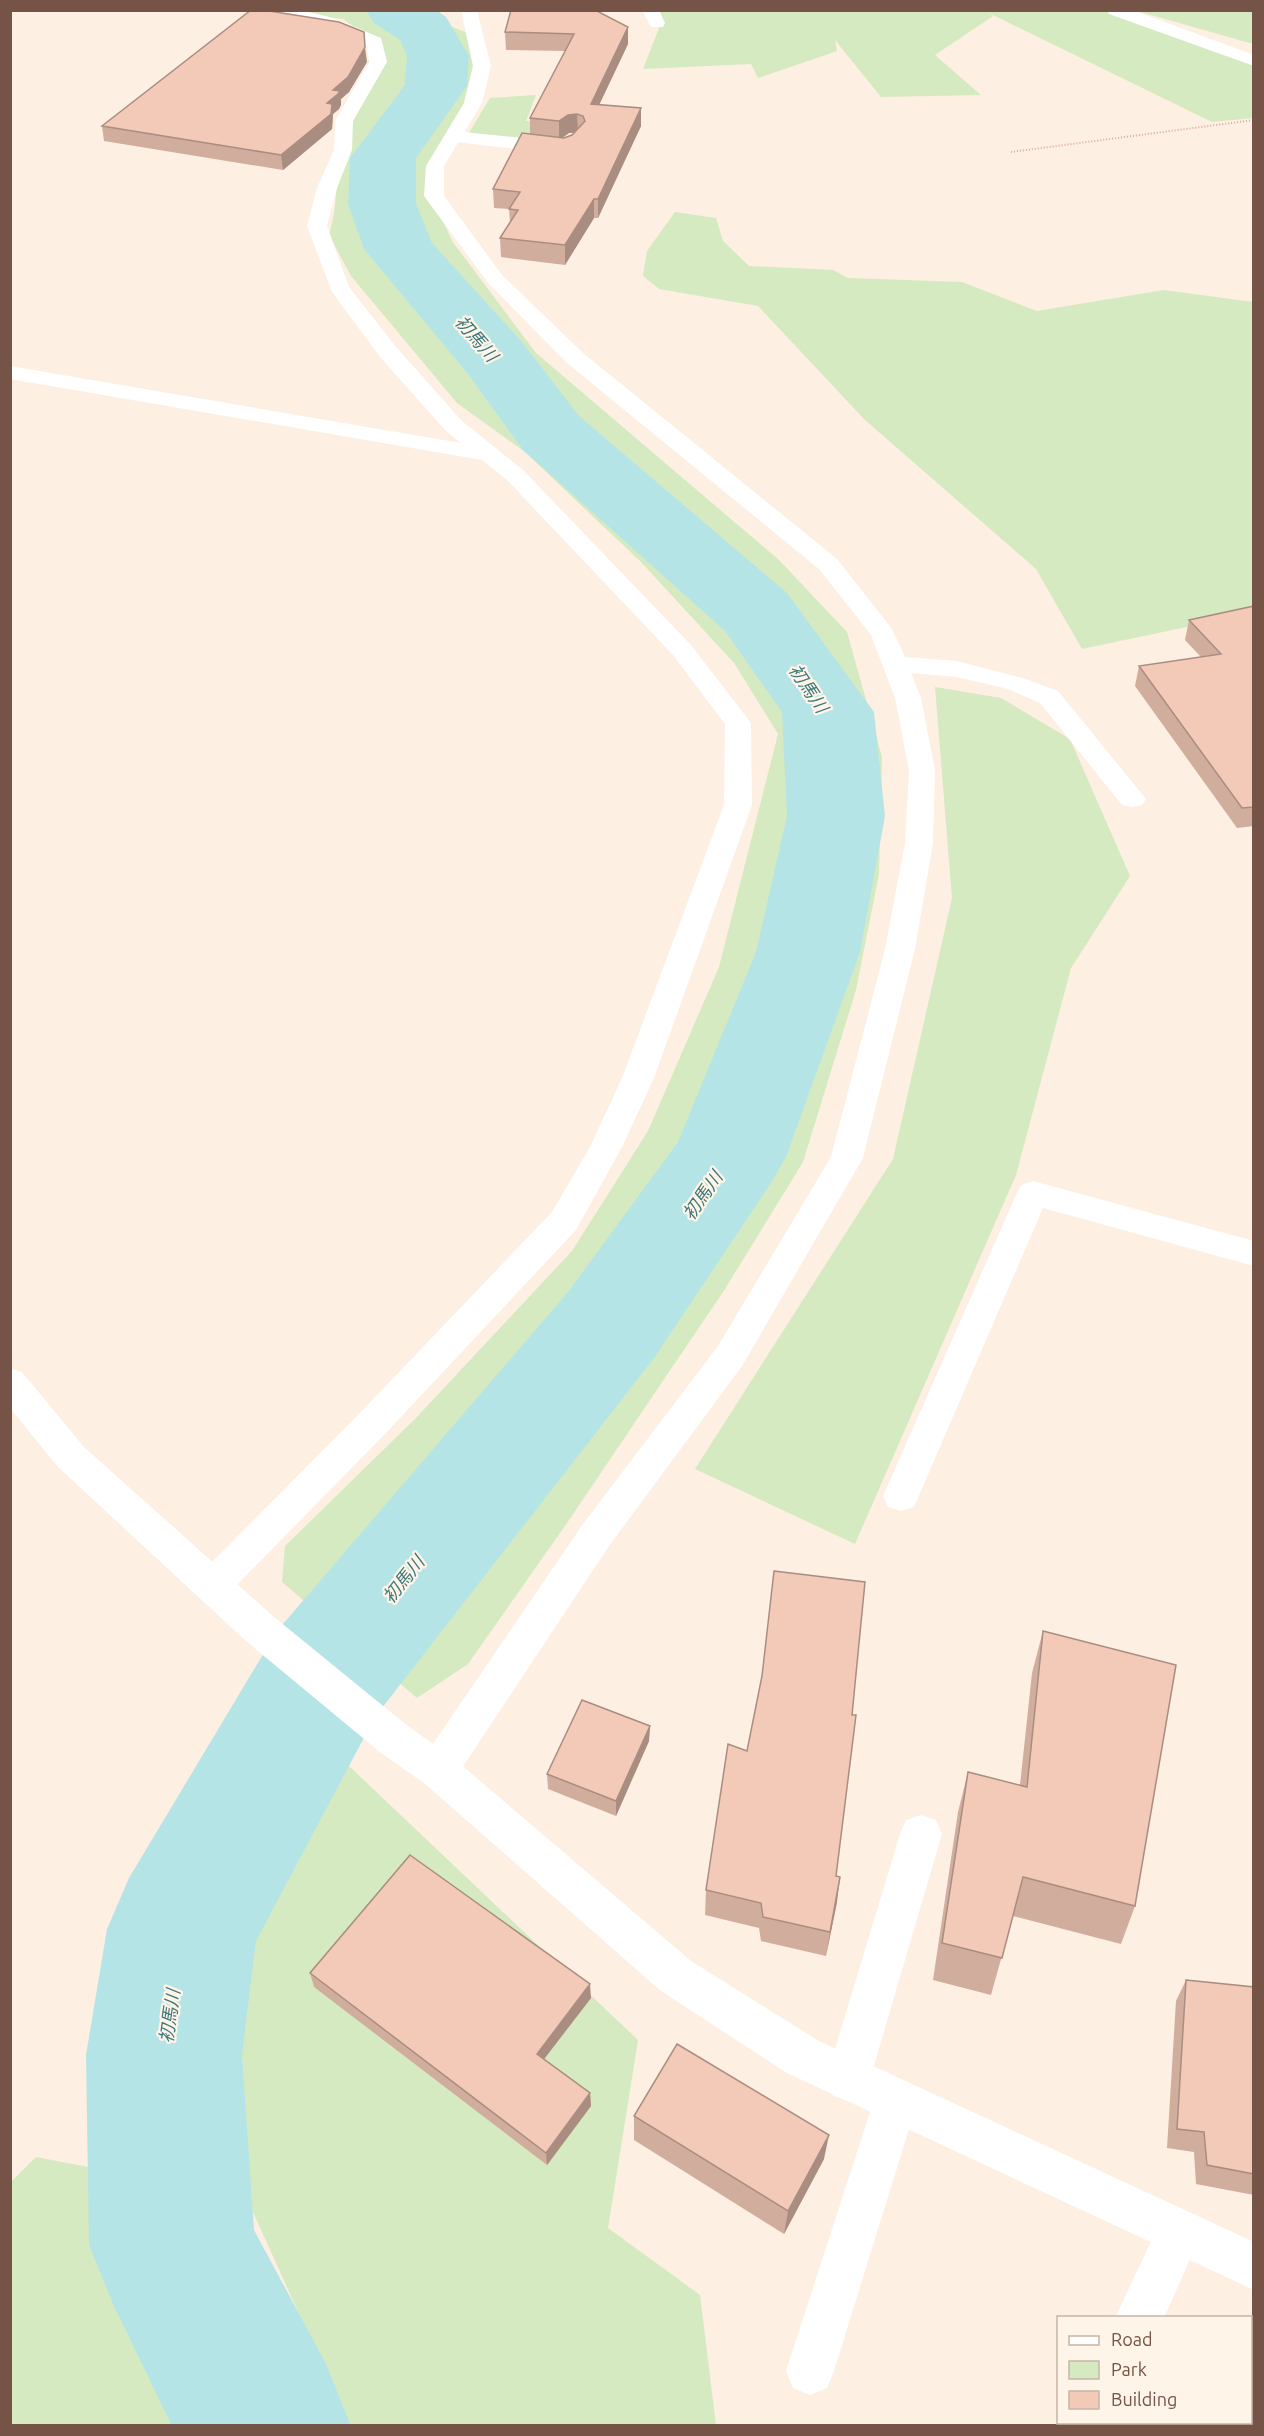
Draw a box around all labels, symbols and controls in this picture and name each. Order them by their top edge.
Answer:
water label: 初馬川 [452,311,504,366]
water label: 初馬川 [786,660,834,718]
water label: 初馬川 [678,1166,727,1223]
water label: 初馬川 [378,1550,429,1606]
water label: 初馬川 [155,1986,183,2044]
legend [1057,2316,1252,2424]
text: Road [1111,2329,1153,2349]
text: Park [1111,2359,1147,2379]
text: Building [1111,2389,1177,2409]

